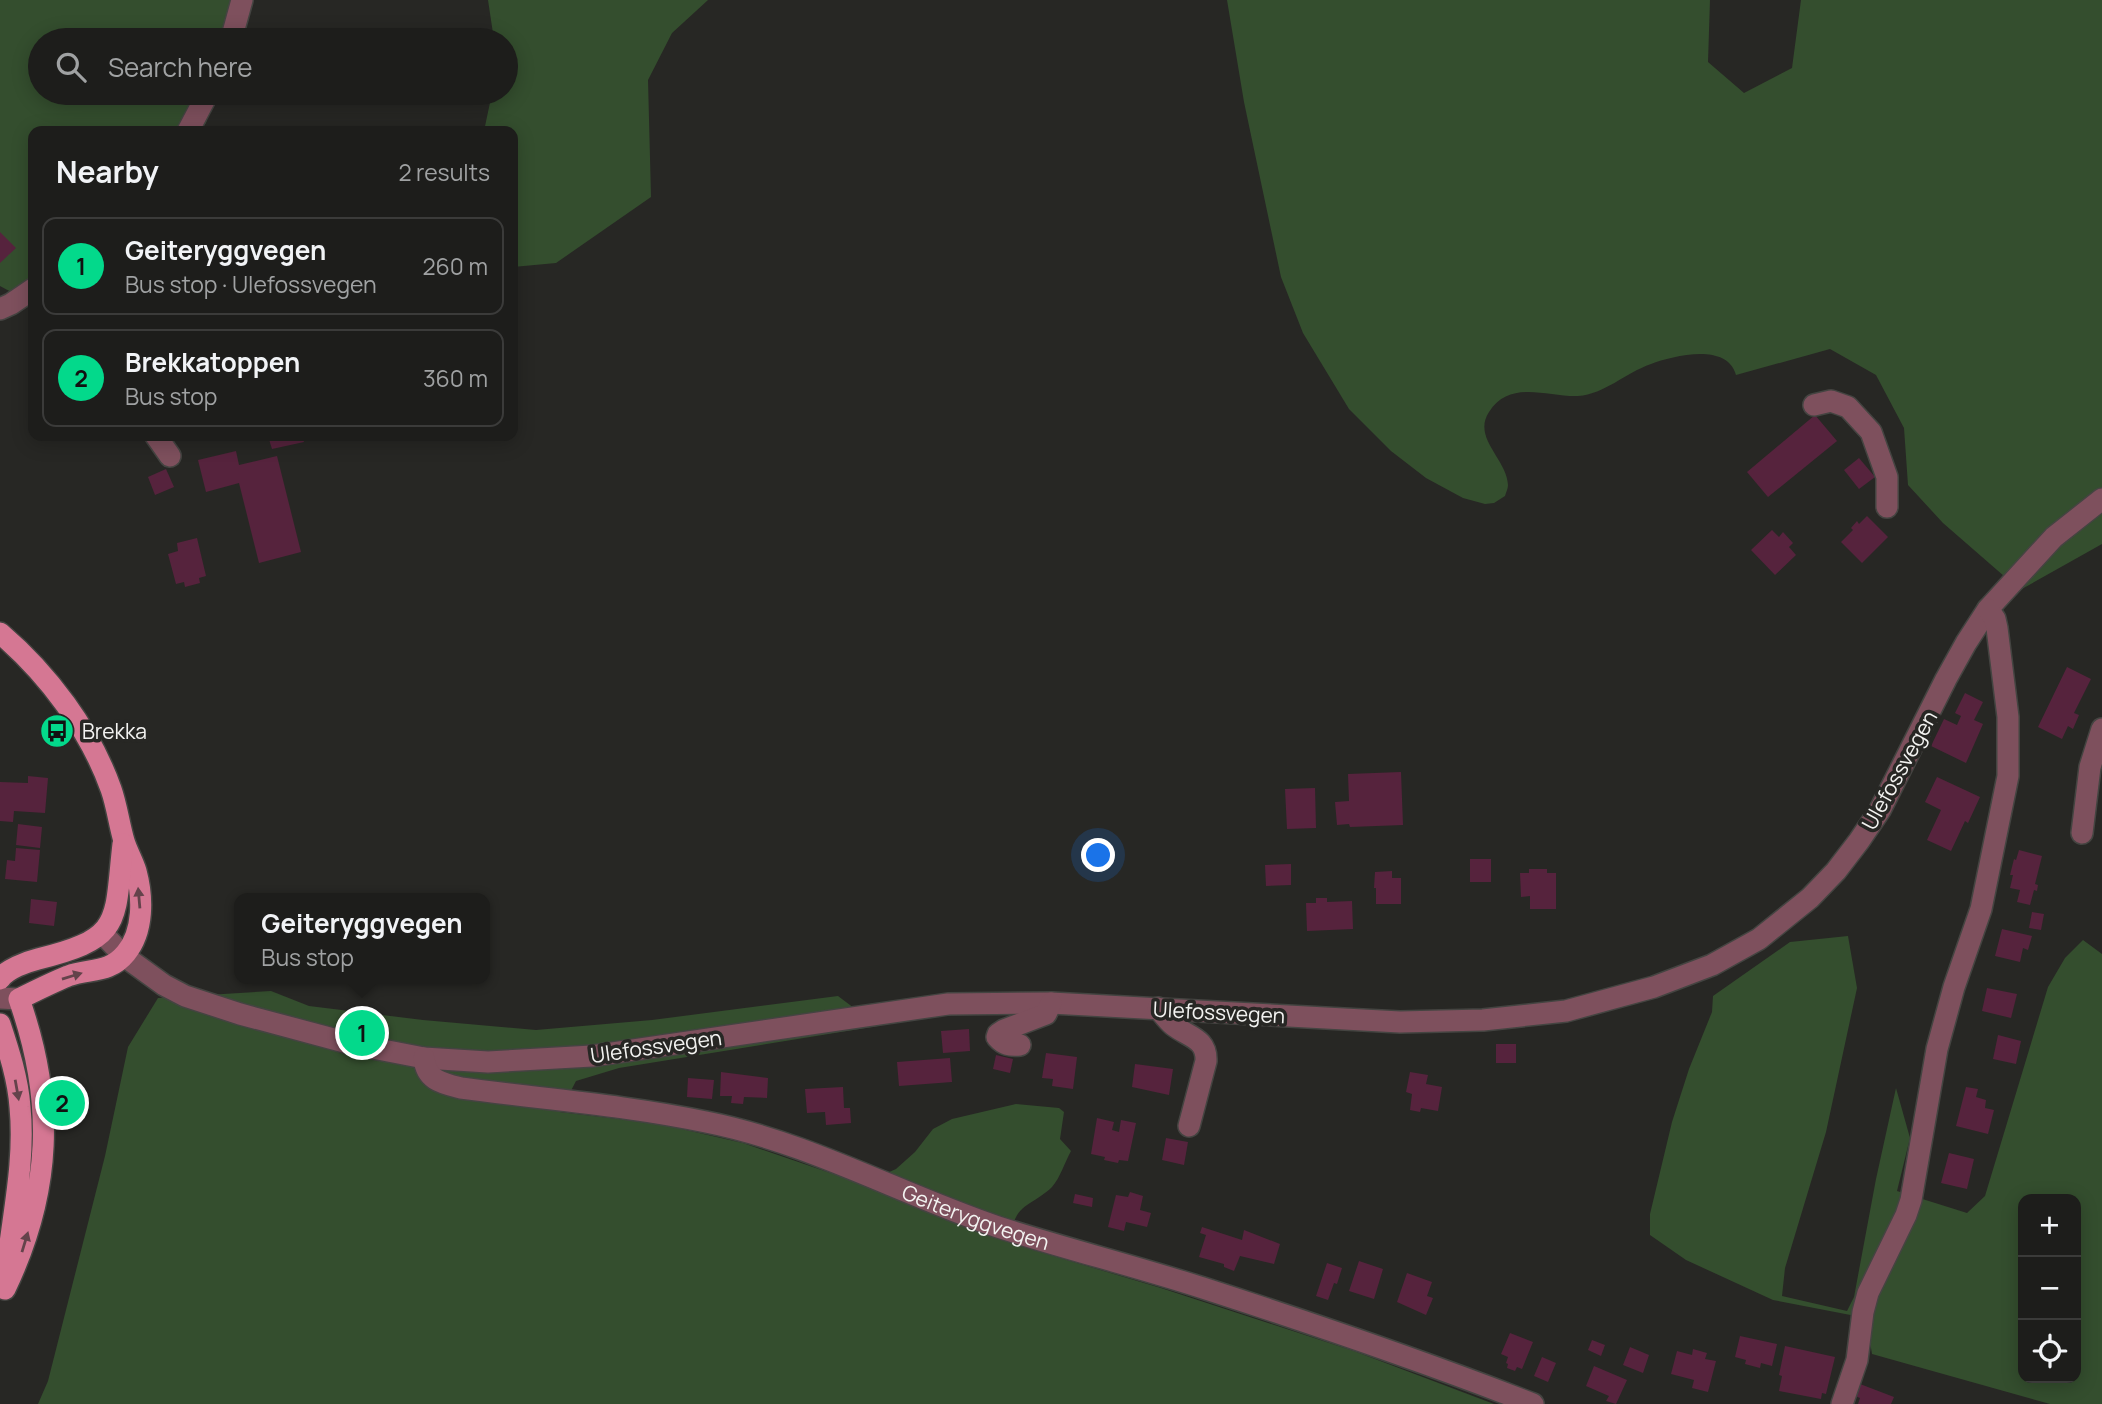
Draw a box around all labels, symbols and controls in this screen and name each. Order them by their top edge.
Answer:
search box [28,28,518,105]
icon: search [52,48,90,86]
text: Search here [108,49,253,85]
text: Nearby [56,151,159,192]
text: 2 results [398,156,490,188]
text: Geiteryggvegen [125,232,326,268]
text: 1 [76,250,86,282]
text: 260 m [422,250,488,282]
text: Bus stop · Ulefossvegen [125,268,377,300]
text: Brekkatoppen [125,344,300,380]
text: 2 [74,362,88,394]
text: 360 m [423,362,488,394]
text: Bus stop [125,380,217,412]
street label: Ulefossvegen [1855,705,1943,835]
bus stop icon: Brekka [38,712,76,750]
place label: Brekka [82,717,147,745]
your location [1081,838,1115,872]
one-way arrow [133,887,144,909]
popup [234,893,490,984]
text: Geiteryggvegen [261,905,463,941]
text: Bus stop [261,941,354,973]
one-way arrow [61,970,82,980]
street label: Ulefossvegen [1152,995,1286,1029]
pin: 1 [339,1007,385,1059]
street label: Ulefossvegen [589,1023,723,1069]
pin: 2 [39,1077,85,1129]
one-way arrow [12,1079,23,1101]
street label: Geiteryggvegen [898,1177,1053,1256]
map controls [2018,1194,2081,1383]
button: + [2018,1194,2081,1257]
one-way arrow [21,1231,31,1252]
button: − [2018,1257,2081,1320]
button: locate [2018,1320,2081,1383]

